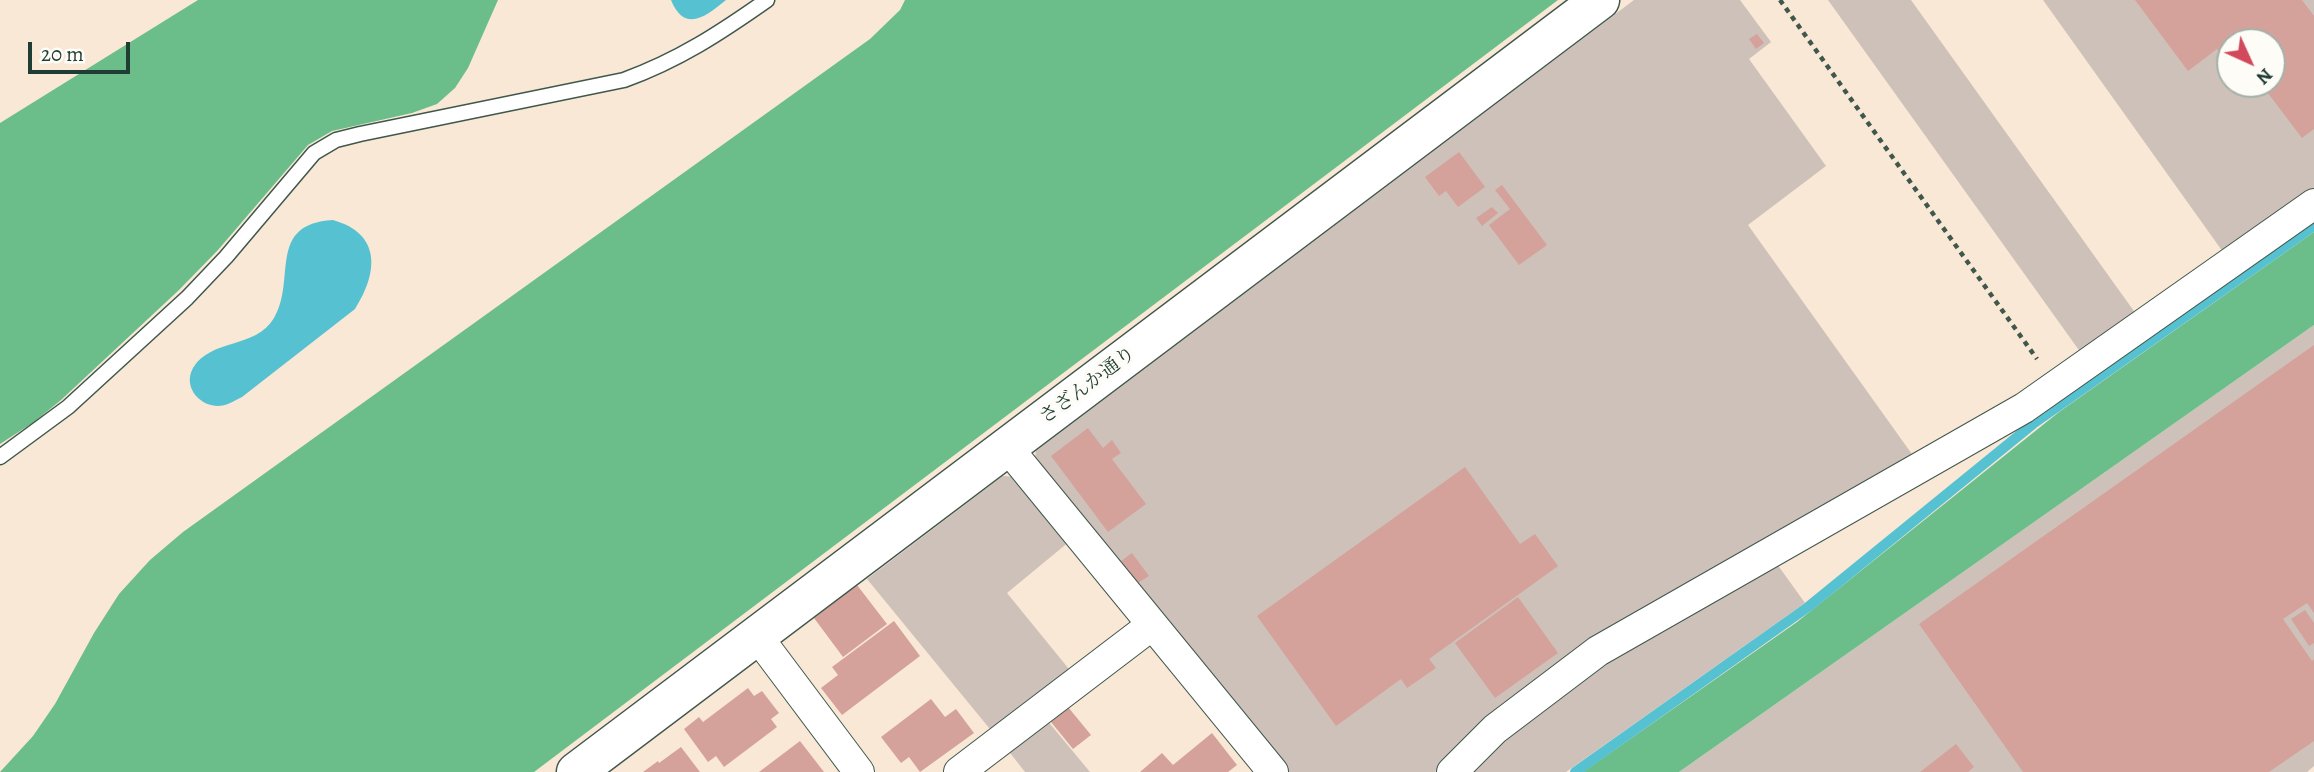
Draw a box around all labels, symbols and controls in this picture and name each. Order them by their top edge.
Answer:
scale bar [32,28,133,72]
north arrow [2216,28,2286,98]
text: 20 m [41,40,84,68]
text: N [2250,62,2279,91]
street label: さざんか通り [1036,343,1140,429]

